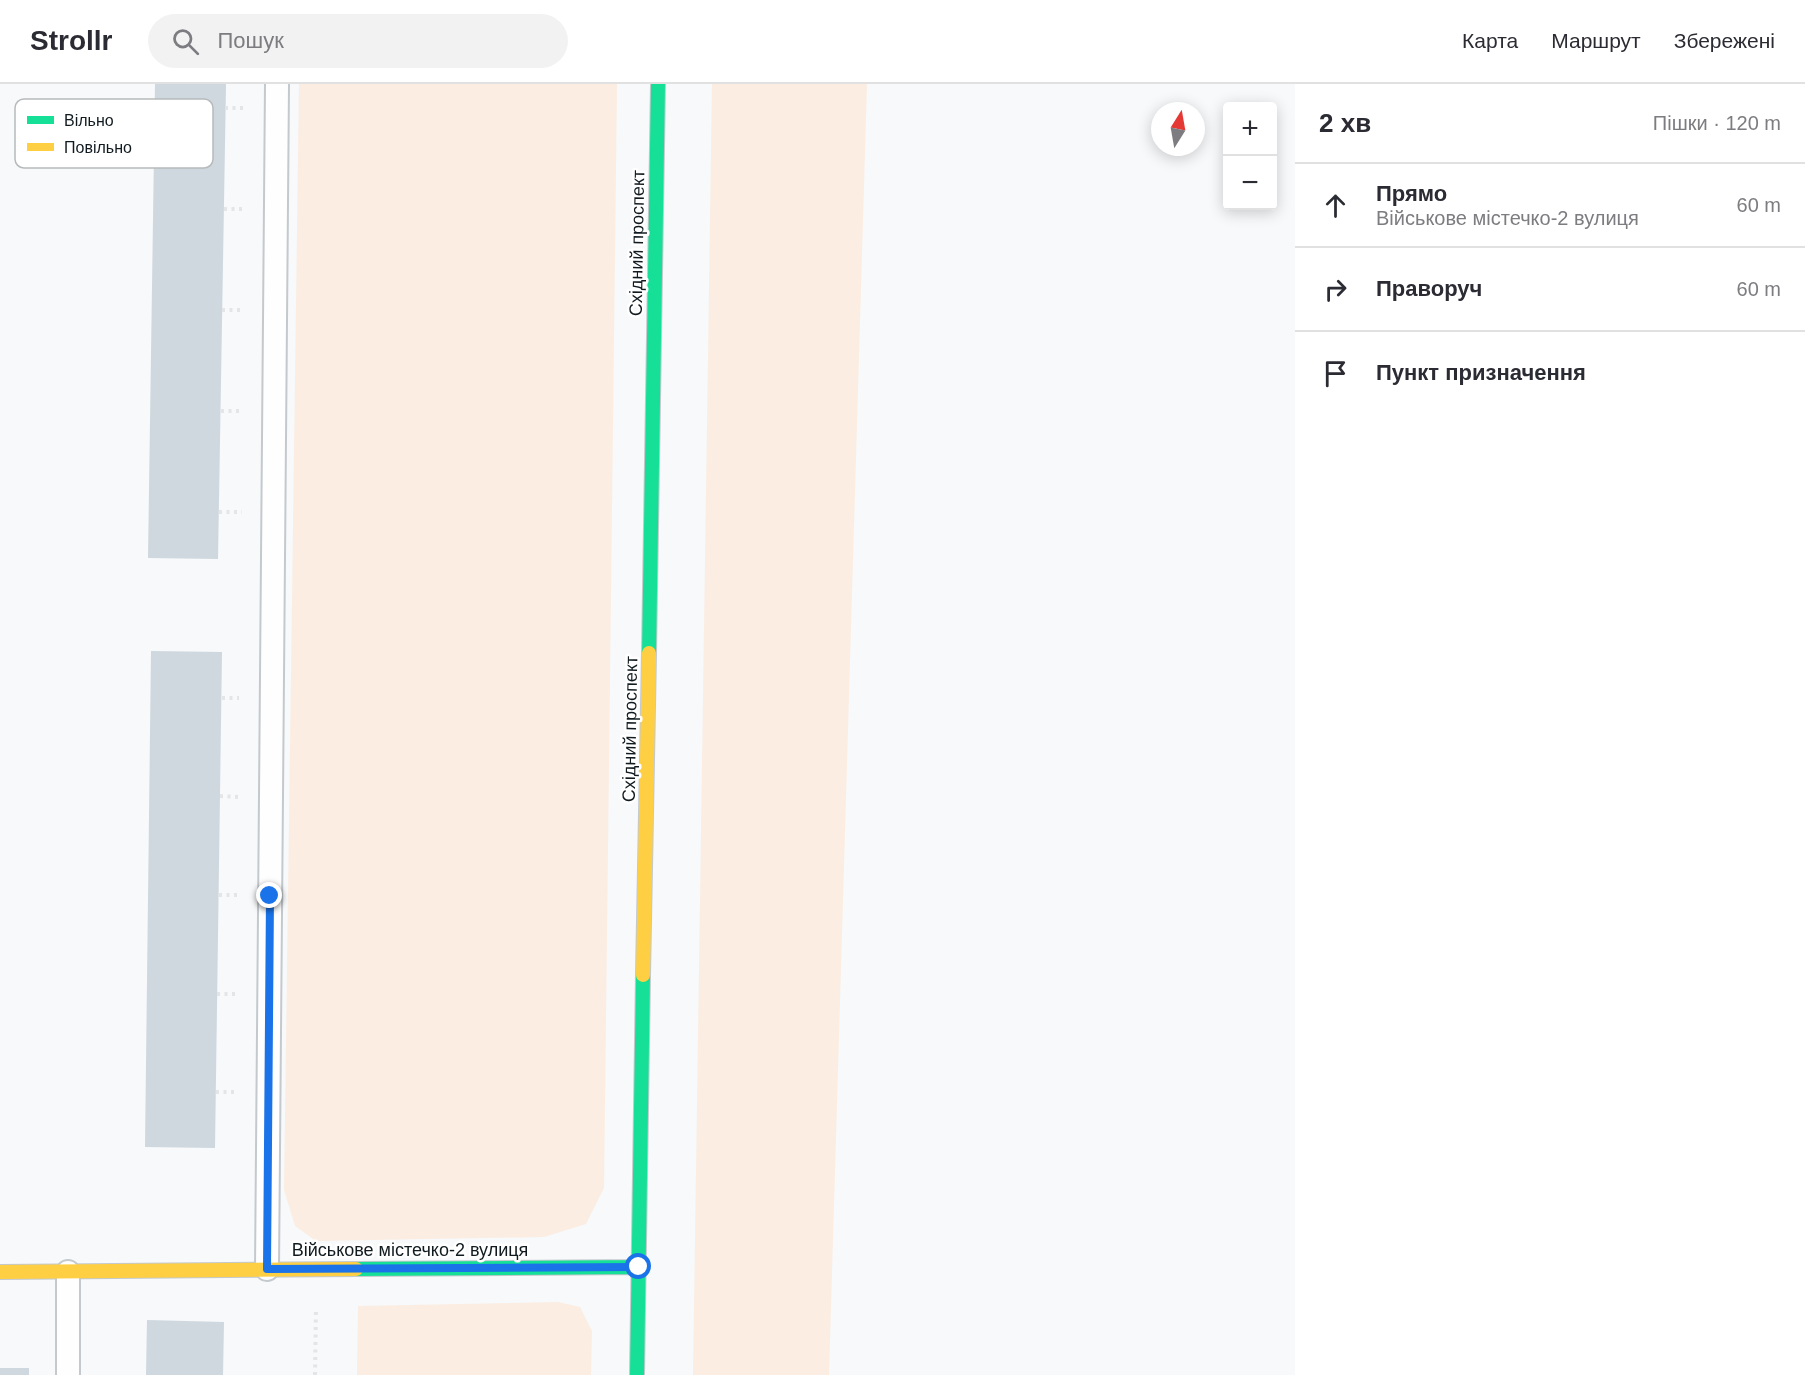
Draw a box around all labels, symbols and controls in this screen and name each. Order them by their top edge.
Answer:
search box [148,14,568,68]
text: Strollr [30,25,112,56]
icon: search [169,25,202,58]
text: Пошук [217,28,284,53]
text: Карта [1462,29,1518,52]
text: Маршрут [1551,29,1641,52]
text: Збережені [1674,29,1775,52]
legend [15,99,213,168]
north arrow [1151,102,1205,156]
map controls [1223,102,1277,210]
button: + [1223,102,1277,156]
text: 2 хв [1319,108,1371,138]
text: Вільно [64,112,114,129]
text: Пішки · 120 m [1653,112,1781,134]
text: Повільно [64,139,132,156]
button: − [1223,156,1277,210]
street label: Східний проспект [626,170,648,316]
text: Прямо [1376,181,1447,206]
icon: ahead [1319,189,1352,222]
text: 60 m [1737,194,1781,216]
text: Військове містечко-2 вулиця [1376,207,1639,229]
icon: right [1319,273,1352,306]
text: Праворуч [1376,276,1482,301]
text: 60 m [1737,278,1781,300]
icon: arrive [1319,357,1352,390]
text: Пункт призначення [1376,360,1586,385]
street label: Східний проспект [619,656,641,802]
route end [256,882,282,908]
street label: Військове містечко-2 вулиця [292,1240,528,1260]
route start [625,1253,651,1279]

